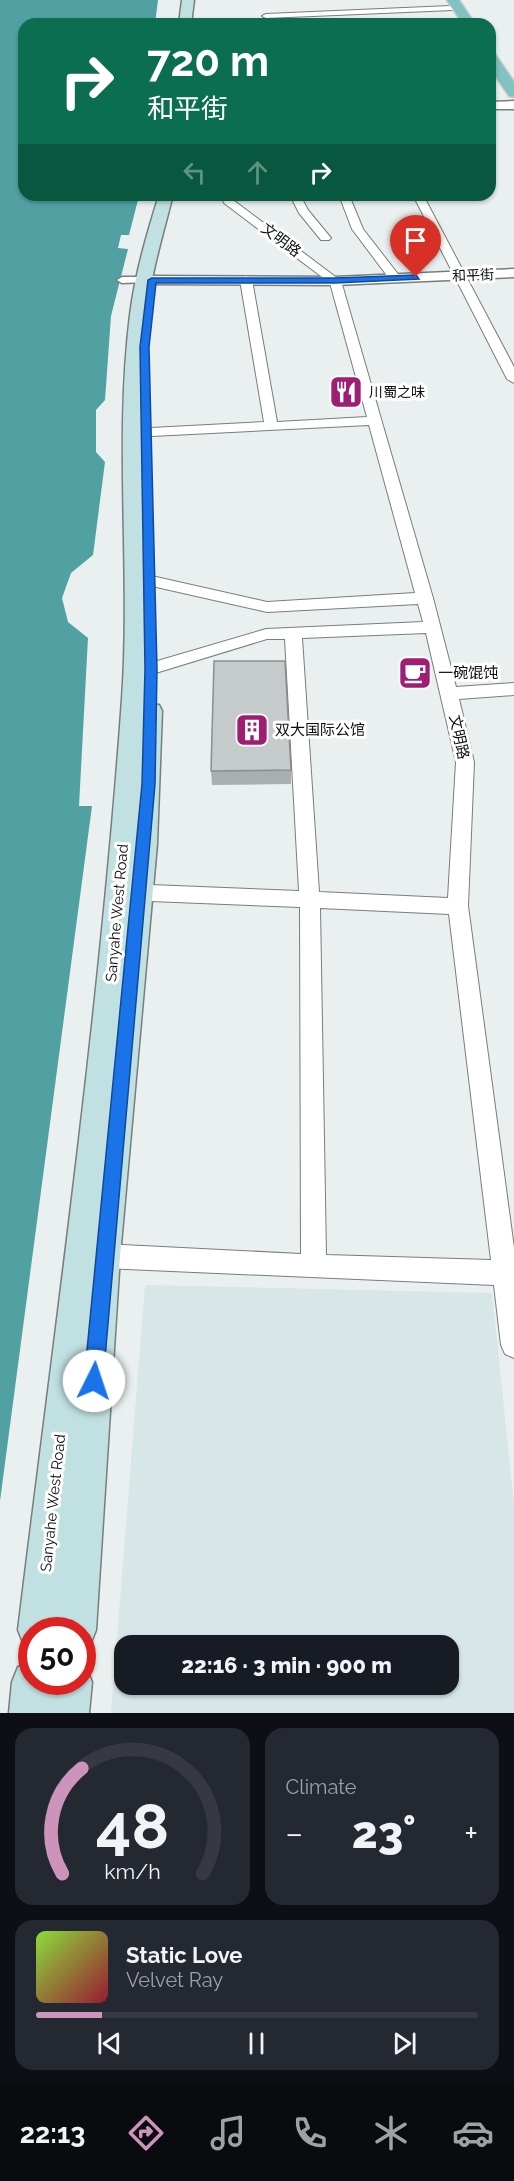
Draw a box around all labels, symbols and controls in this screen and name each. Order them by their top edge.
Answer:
text: 720 m [147,37,269,86]
icon: right [48,42,126,120]
text: 和平街 [147,93,228,124]
icon: left [178,156,211,189]
icon: ahead [241,156,274,189]
icon: right [304,156,337,189]
pin [390,215,441,277]
street label: 文明路 [258,219,304,261]
icon: arrive [399,224,432,257]
street label: 和平街 [452,266,494,284]
restaurant icon: 川蜀之味 [328,374,364,410]
place label: 川蜀之味 [369,384,425,400]
cafe icon: 一碗馄饨 [397,655,433,691]
place label: 一碗馄饨 [438,664,498,682]
building icon: 双大国际公馆 [234,712,270,748]
street label: 文明路 [446,713,472,761]
place label: 双大国际公馆 [275,721,365,739]
street label: Sanyahe West Road [102,843,132,983]
position arrow [62,1349,126,1413]
street label: Sanyahe West Road [37,1433,69,1573]
speed limit sign: 50 [18,1617,96,1695]
text: 22:16 · 3 min · 900 m [181,1652,392,1678]
text: Climate [286,1775,357,1799]
text: 48 [96,1789,169,1863]
text: 23° [352,1806,416,1859]
text: − [286,1814,303,1853]
text: + [464,1814,478,1853]
text: km/h [104,1859,161,1884]
text: Static Love [126,1942,243,1968]
text: Velvet Ray [126,1968,223,1992]
icon: previous [93,2027,126,2060]
icon: pause [240,2027,273,2060]
icon: next [388,2027,421,2060]
icon: directions [125,2112,167,2154]
icon: music [207,2112,249,2154]
icon: phone [289,2112,331,2154]
icon: climate [370,2112,412,2154]
icon: car [452,2112,494,2154]
text: 22:13 [20,2118,85,2149]

